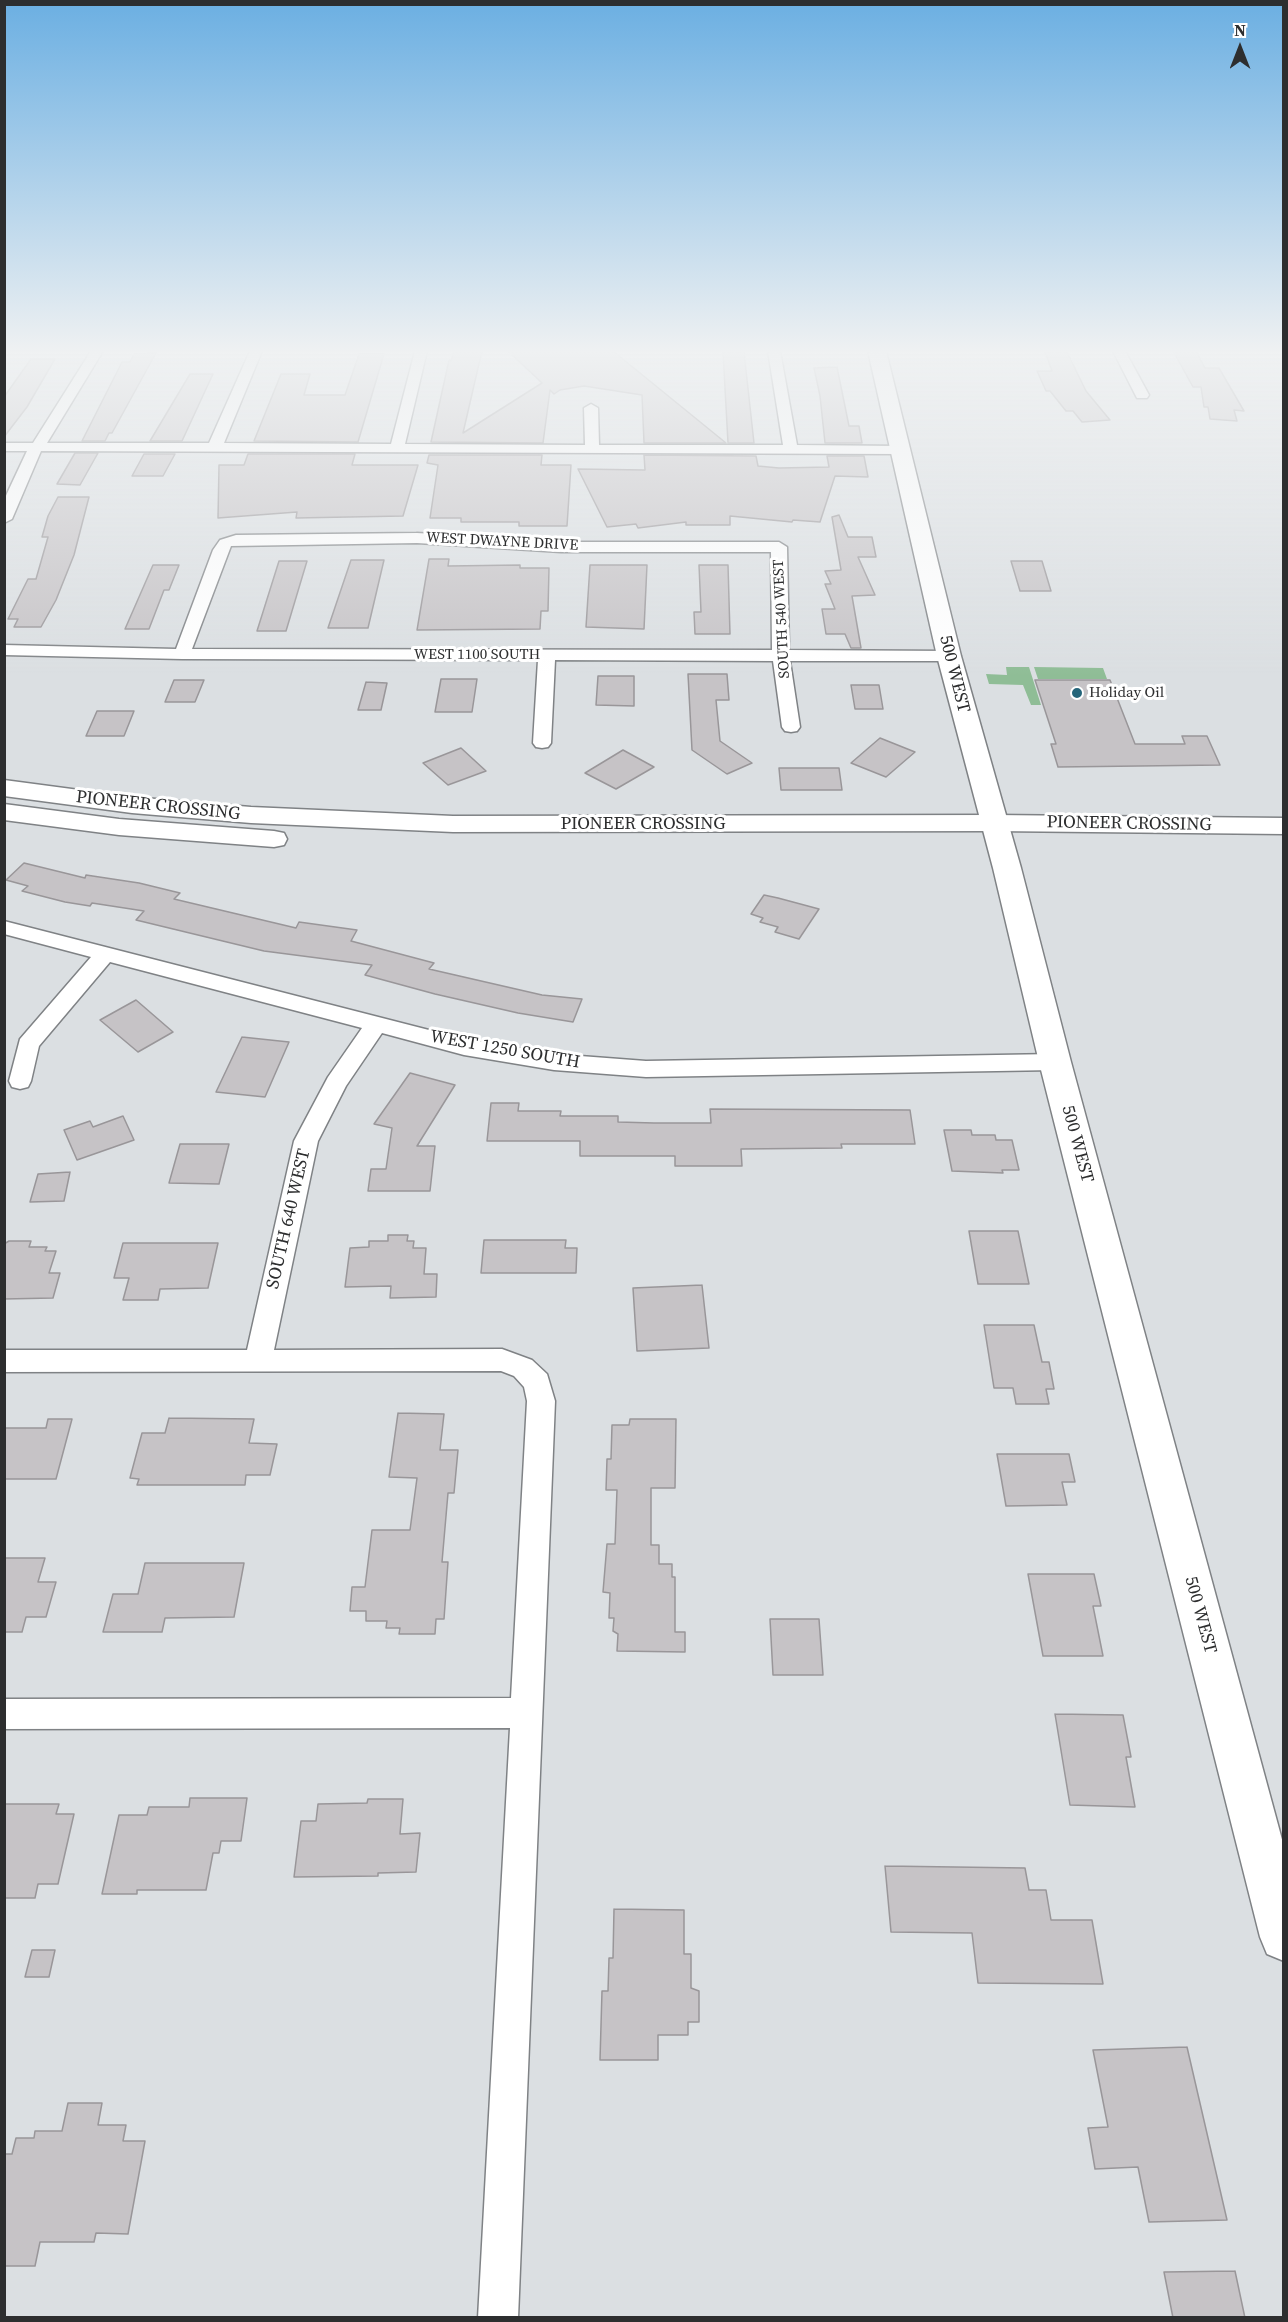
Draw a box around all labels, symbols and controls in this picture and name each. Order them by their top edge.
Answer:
north arrow [1210,18,1270,78]
text: N [1234,19,1246,41]
street label: WEST DWAYNE DRIVE [425,529,579,555]
street label: SOUTH 540 WEST [770,559,794,679]
street label: 500 WEST [934,633,974,715]
street label: WEST 1100 SOUTH [414,646,540,664]
place label: Holiday Oil [1089,684,1164,702]
marker: Holiday Oil [1070,686,1084,700]
street label: PIONEER CROSSING [75,787,241,825]
street label: PIONEER CROSSING [1046,812,1212,836]
street label: PIONEER CROSSING [560,813,726,835]
street label: WEST 1250 SOUTH [428,1026,582,1074]
street label: 500 WEST [1056,1103,1098,1185]
street label: SOUTH 640 WEST [262,1147,316,1291]
street label: 500 WEST [1179,1574,1221,1656]

